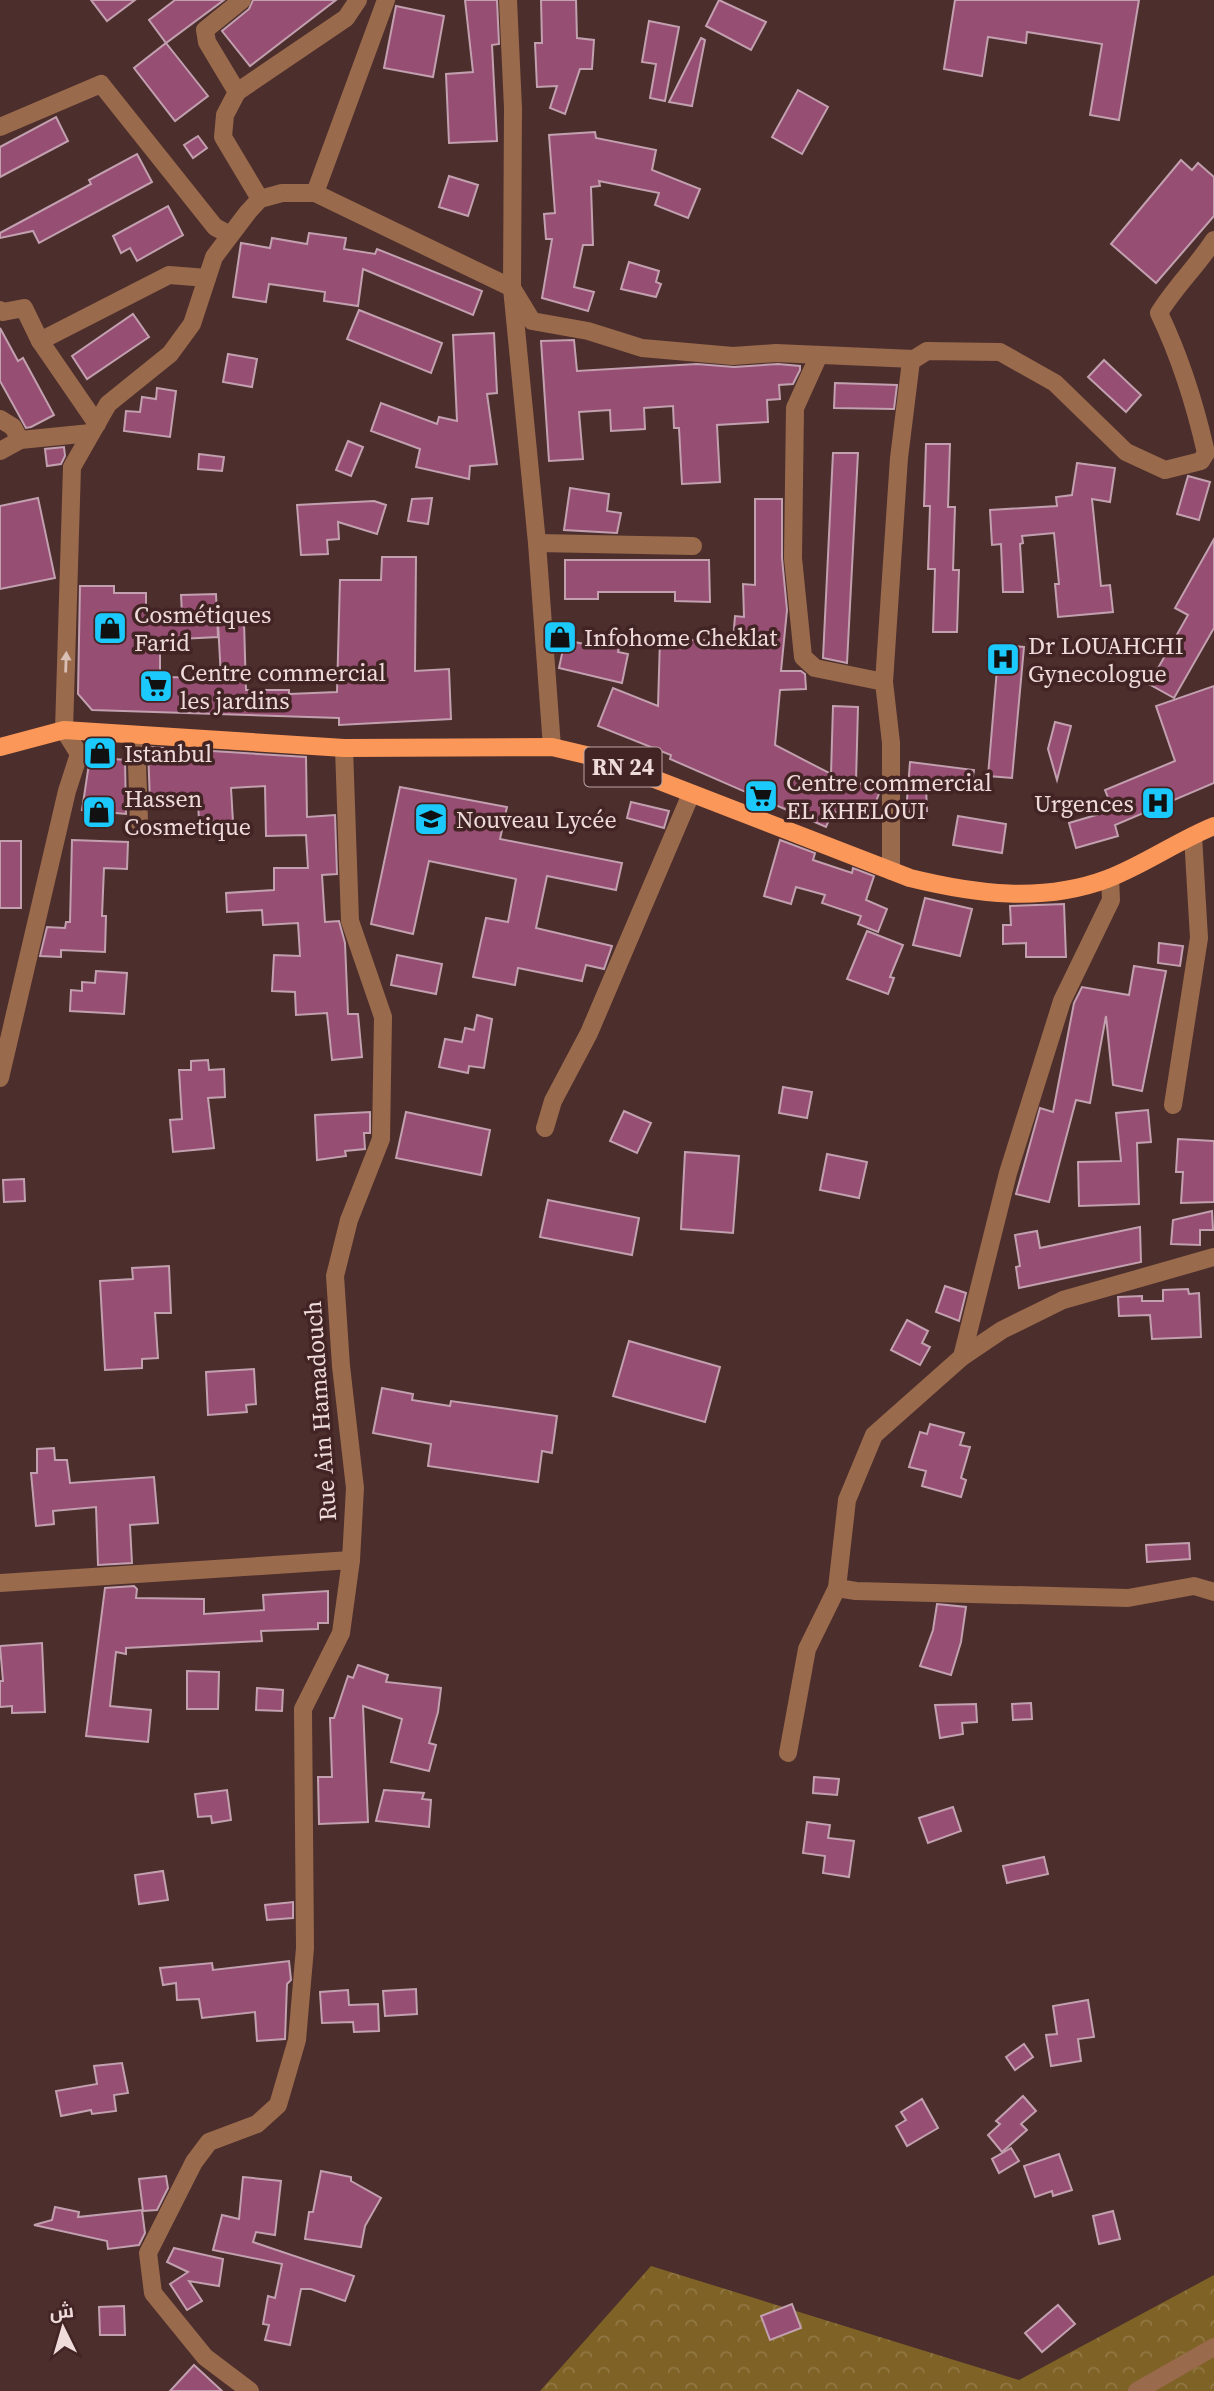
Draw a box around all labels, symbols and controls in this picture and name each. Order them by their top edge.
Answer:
place label: Cosmétiques Farid [134,598,271,659]
shop icon: Cosmétiques Farid [91,609,129,647]
shop icon: Infohome Cheklat [541,618,579,656]
place label: Infohome Cheklat [584,621,777,654]
place label: Dr LOUAHCHI Gynecologue [1028,629,1184,690]
hospital icon: Dr LOUAHCHI Gynecologue [984,640,1022,678]
one-way arrow [61,651,72,673]
place label: Centre commercial les jardins [180,656,386,717]
supermarket icon: Centre commercial les jardins [137,667,175,705]
shop icon: Istanbul [81,734,119,772]
place label: Istanbul [124,737,212,770]
road number: RN 24 [584,748,662,786]
place label: Centre commercial EL KHELOUI [786,766,992,827]
supermarket icon: Centre commercial EL KHELOUI [742,777,780,815]
place label: Hassen Cosmetique [124,782,251,843]
hospital icon: Urgences [1139,784,1177,822]
place label: Urgences [1034,787,1134,820]
shop icon: Hassen Cosmetique [80,793,118,831]
school or university icon: Nouveau Lycée [412,800,450,838]
place label: Nouveau Lycée [456,803,617,836]
street label: Rue Ain Hamadouch [296,1300,344,1522]
north arrow [28,2293,98,2363]
text: ش [48,2297,75,2325]

